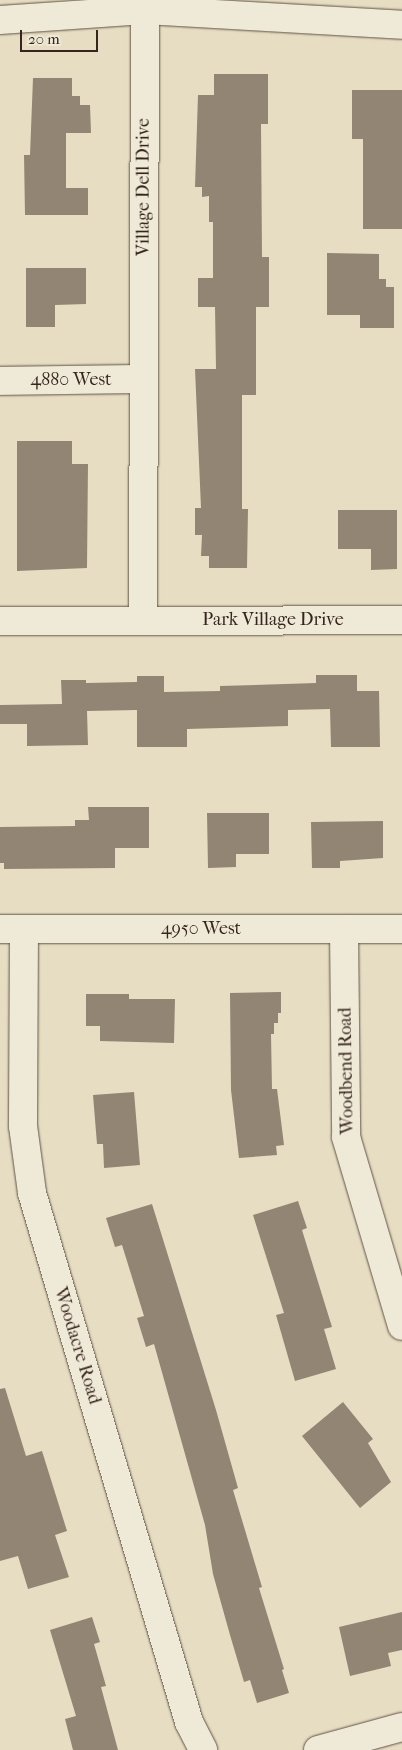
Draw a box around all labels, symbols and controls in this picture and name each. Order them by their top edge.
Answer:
scale bar [22,20,100,52]
text: 20 m [28,30,60,48]
street label: Village Dell Drive [133,118,155,256]
street label: 4880 West [31,369,111,391]
street label: Park Village Drive [202,609,344,631]
street label: 4950 West [161,918,241,940]
street label: Woodbend Road [335,1007,359,1135]
street label: Woodacre Road [49,1285,105,1407]

